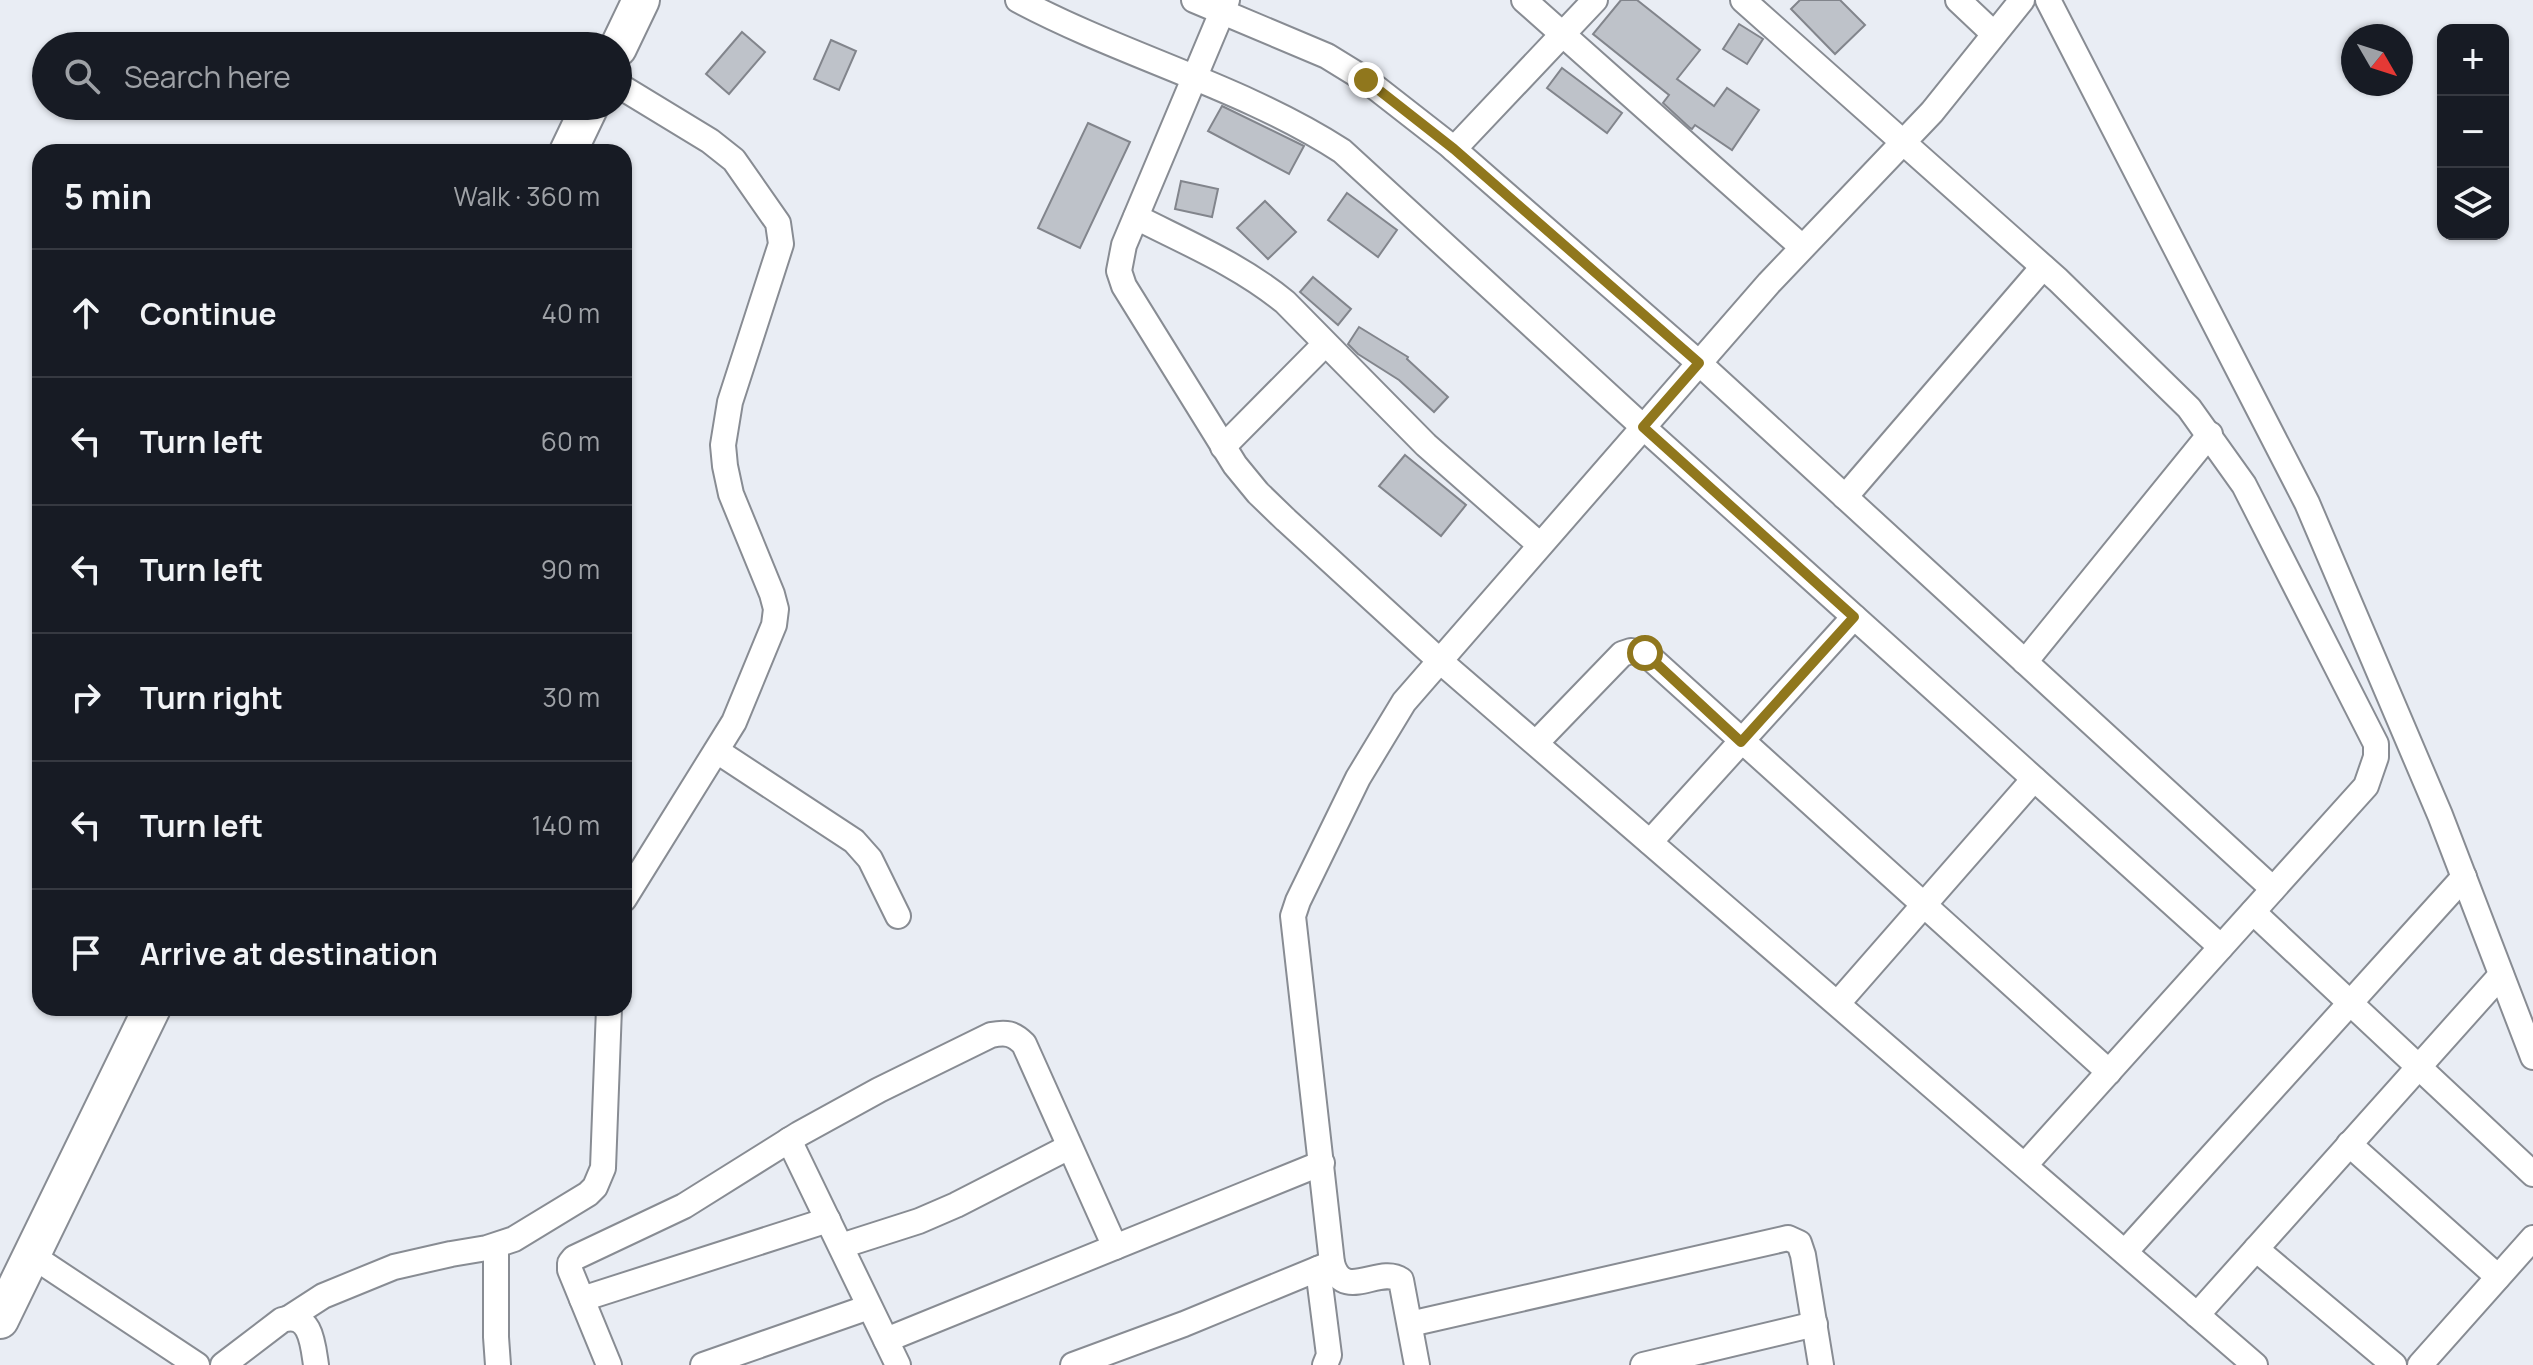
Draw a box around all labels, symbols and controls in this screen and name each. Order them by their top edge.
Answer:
north arrow [2341,24,2413,96]
map controls [2437,24,2509,240]
button: + [2437,24,2509,96]
search box [32,32,632,120]
icon: search [60,54,104,98]
text: Search here [124,56,291,97]
route end [1348,62,1384,98]
button: − [2437,96,2509,168]
button: layers [2437,168,2509,240]
text: 5 min [64,173,152,219]
text: Walk · 360 m [454,178,600,214]
icon: ahead [64,291,108,335]
text: Continue [140,293,276,334]
text: 40 m [542,295,600,331]
icon: left [64,419,108,463]
text: Turn left [140,421,263,462]
text: 60 m [541,423,600,459]
icon: left [64,547,108,591]
text: Turn left [140,549,263,590]
text: 90 m [541,551,600,587]
route start [1627,635,1663,671]
icon: right [64,675,108,719]
text: Turn right [140,677,283,718]
text: 30 m [543,679,600,715]
icon: left [64,803,108,847]
text: Turn left [140,805,263,846]
text: 140 m [531,807,600,843]
icon: arrive [64,931,108,975]
text: Arrive at destination [140,933,438,974]

